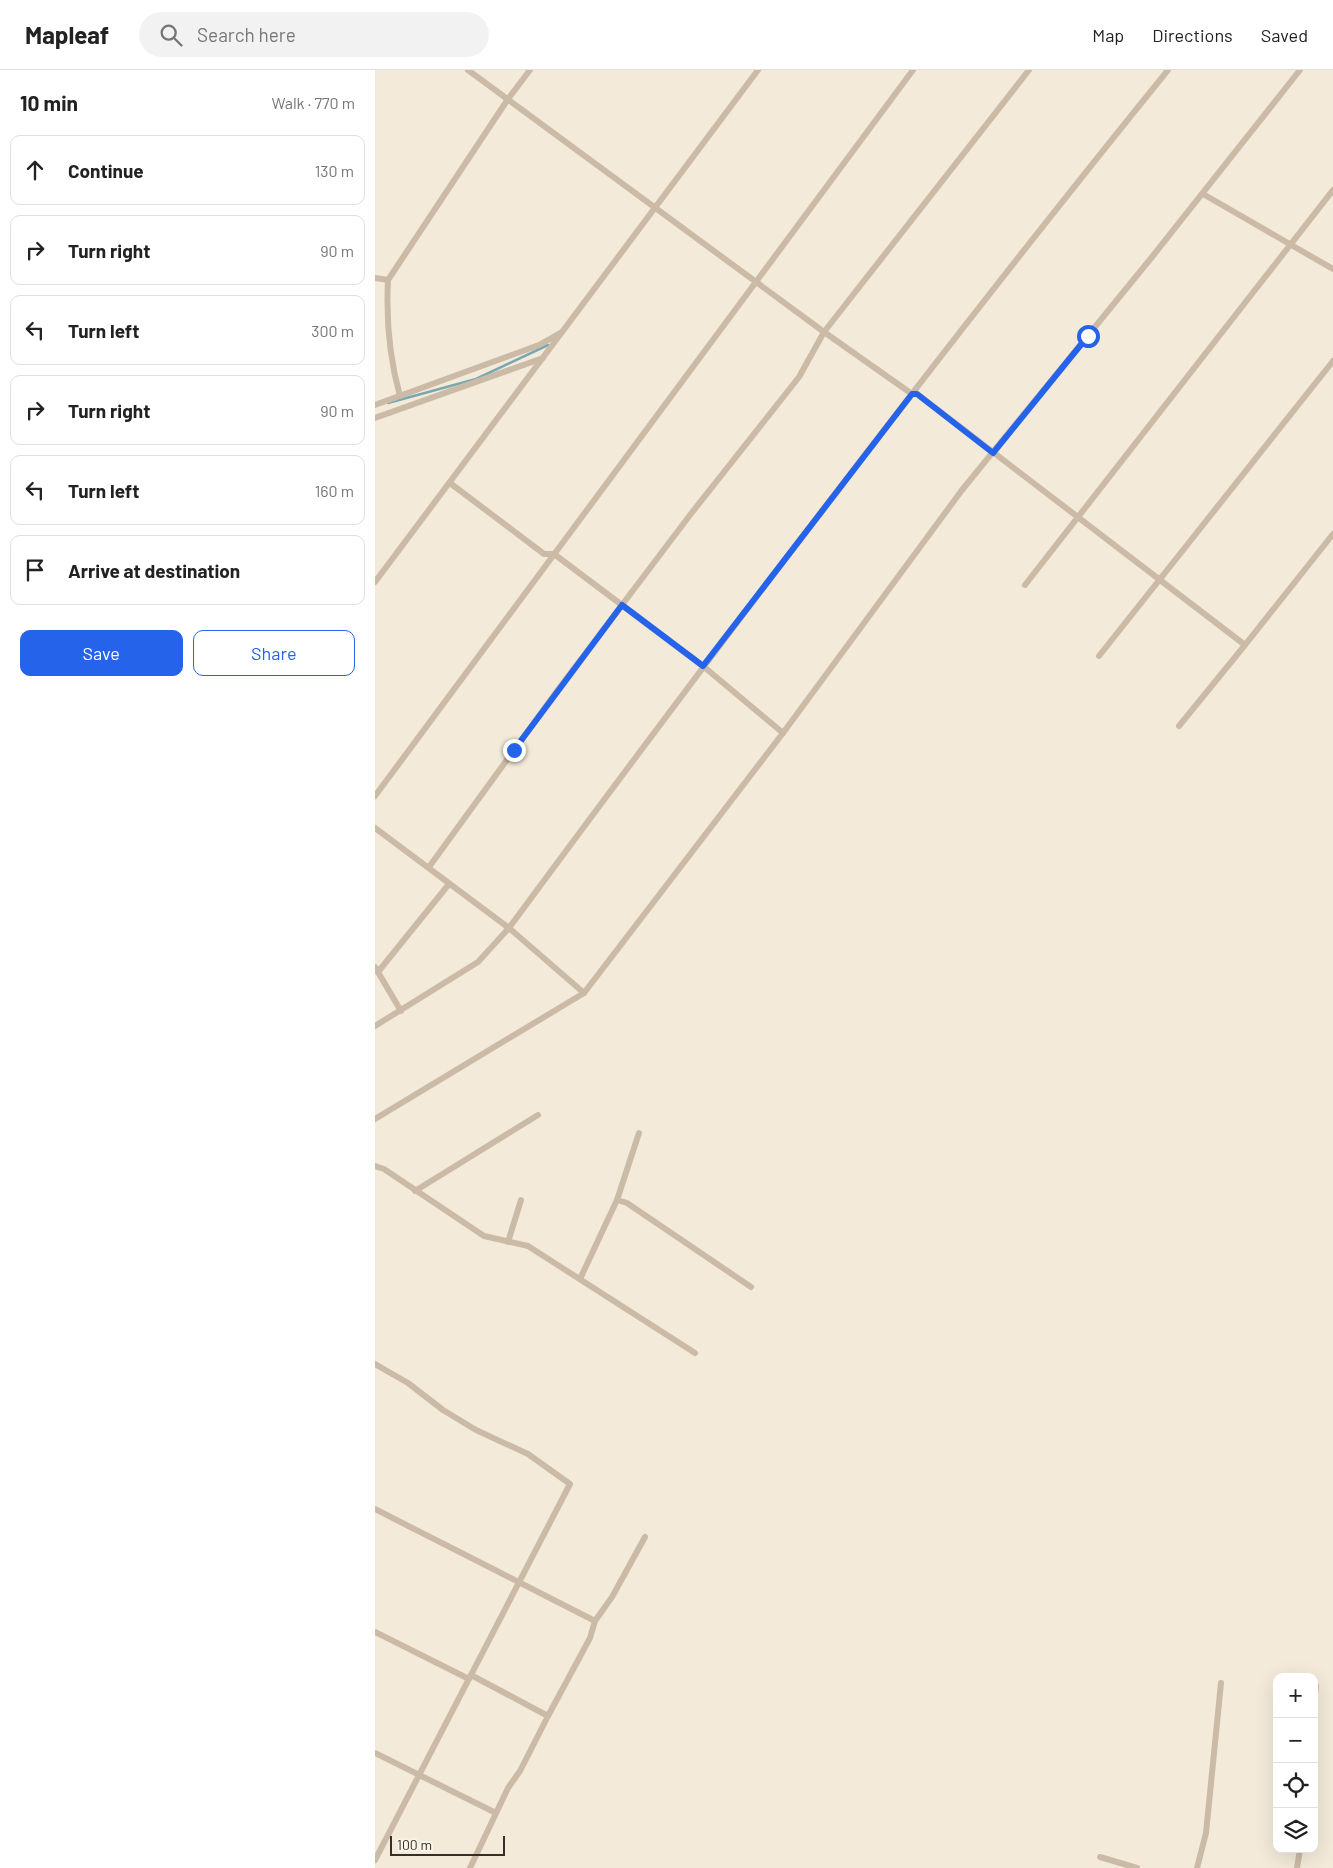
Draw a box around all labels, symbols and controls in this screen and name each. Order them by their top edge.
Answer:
search box [139,12,489,57]
text: Mapleaf [25,20,109,49]
icon: search [157,21,185,49]
text: Search here [197,23,296,46]
text: Map [1092,24,1124,46]
text: Directions [1152,24,1233,46]
text: Saved [1261,24,1308,46]
text: 10 min [20,90,78,115]
text: Walk · 770 m [271,93,355,112]
icon: ahead [21,156,49,184]
text: Continue [68,159,144,182]
text: 130 m [315,161,354,180]
icon: right [21,236,49,264]
text: Turn right [68,239,150,262]
text: 90 m [320,241,354,260]
icon: left [21,316,49,344]
text: Turn left [68,319,139,342]
text: 300 m [311,321,354,340]
route start [1077,325,1100,348]
icon: right [21,396,49,424]
text: Turn right [68,399,150,422]
text: 90 m [320,401,354,420]
icon: left [21,476,49,504]
text: Turn left [68,479,139,502]
text: 160 m [315,481,354,500]
icon: arrive [21,556,49,584]
text: Arrive at destination [68,559,240,582]
button: Save [20,630,183,676]
button: Share [193,630,355,676]
route end [503,739,526,762]
map controls [1273,1673,1318,1853]
button: + [1273,1673,1318,1718]
button: − [1273,1718,1318,1763]
button: locate [1273,1763,1318,1808]
button: layers [1273,1808,1318,1853]
scale bar [390,1833,505,1856]
text: 100 m [397,1836,432,1853]

